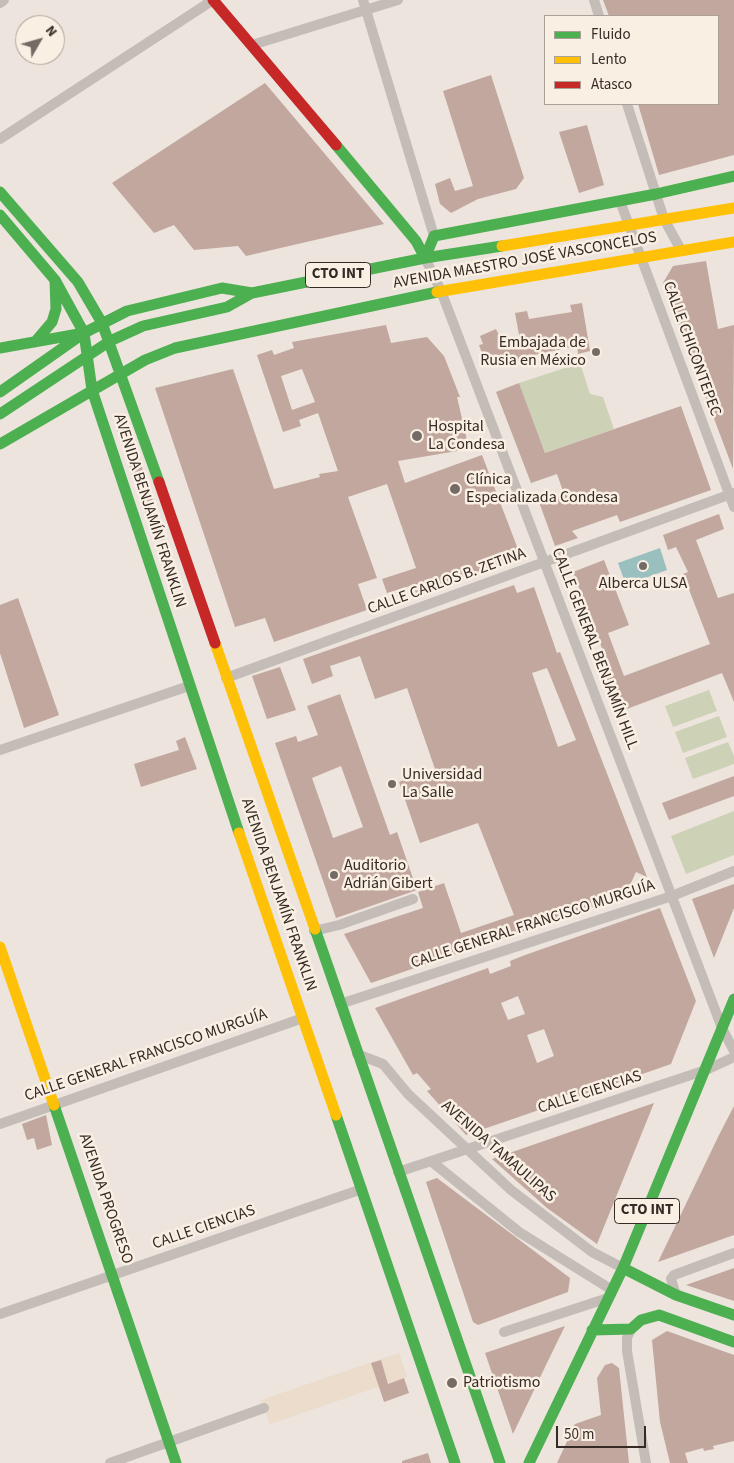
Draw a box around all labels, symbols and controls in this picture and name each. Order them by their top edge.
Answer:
north arrow [15,15,65,65]
legend [544,15,719,105]
text: N [40,22,62,41]
text: Fluido [591,24,631,45]
text: Lento [591,49,627,70]
text: Atasco [591,74,632,95]
street label: AVENIDA MAESTRO JOSÉ VASCONCELOS [392,228,658,294]
road number: CTO INT [306,262,370,288]
street label: CALLE CHICONTEPEC [658,279,724,419]
place label: Embajada de Rusia en México [480,333,586,371]
marker: Embajada de Rusia en México [590,346,602,358]
street label: AVENIDA BENJAMÍN FRANKLIN [109,412,189,610]
place label: Hospital La Condesa [428,417,505,455]
marker: Hospital La Condesa [410,429,424,443]
place label: Clínica Especializada Condesa [466,470,618,508]
marker: Clínica Especializada Condesa [448,482,462,496]
street label: CALLE CARLOS B. ZETINA [365,544,529,620]
street label: CALLE GENERAL BENJAMÍN HILL [547,545,641,753]
marker: Alberca ULSA [637,560,649,572]
place label: Alberca ULSA [599,574,687,594]
place label: Universidad La Salle [402,765,482,803]
marker: Universidad La Salle [386,778,398,790]
street label: AVENIDA BENJAMÍN FRANKLIN [236,796,320,994]
place label: Auditorio Adrián Gibert [344,856,433,894]
marker: Auditorio Adrián Gibert [328,869,340,881]
street label: CALLE GENERAL FRANCISCO MURGUÍA [409,876,657,974]
street label: CALLE GENERAL FRANCISCO MURGUÍA [22,1005,270,1107]
street label: CALLE CIENCIAS [536,1067,644,1119]
street label: AVENIDA TAMAULIPAS [437,1097,559,1207]
street label: AVENIDA PROGRESO [74,1131,136,1267]
road number: CTO INT [614,1198,680,1224]
street label: CALLE CIENCIAS [150,1201,258,1255]
place label: Patriotismo [463,1373,540,1393]
marker: Patriotismo [445,1376,459,1390]
scale bar [559,1416,649,1448]
text: 50 m [564,1424,594,1445]

